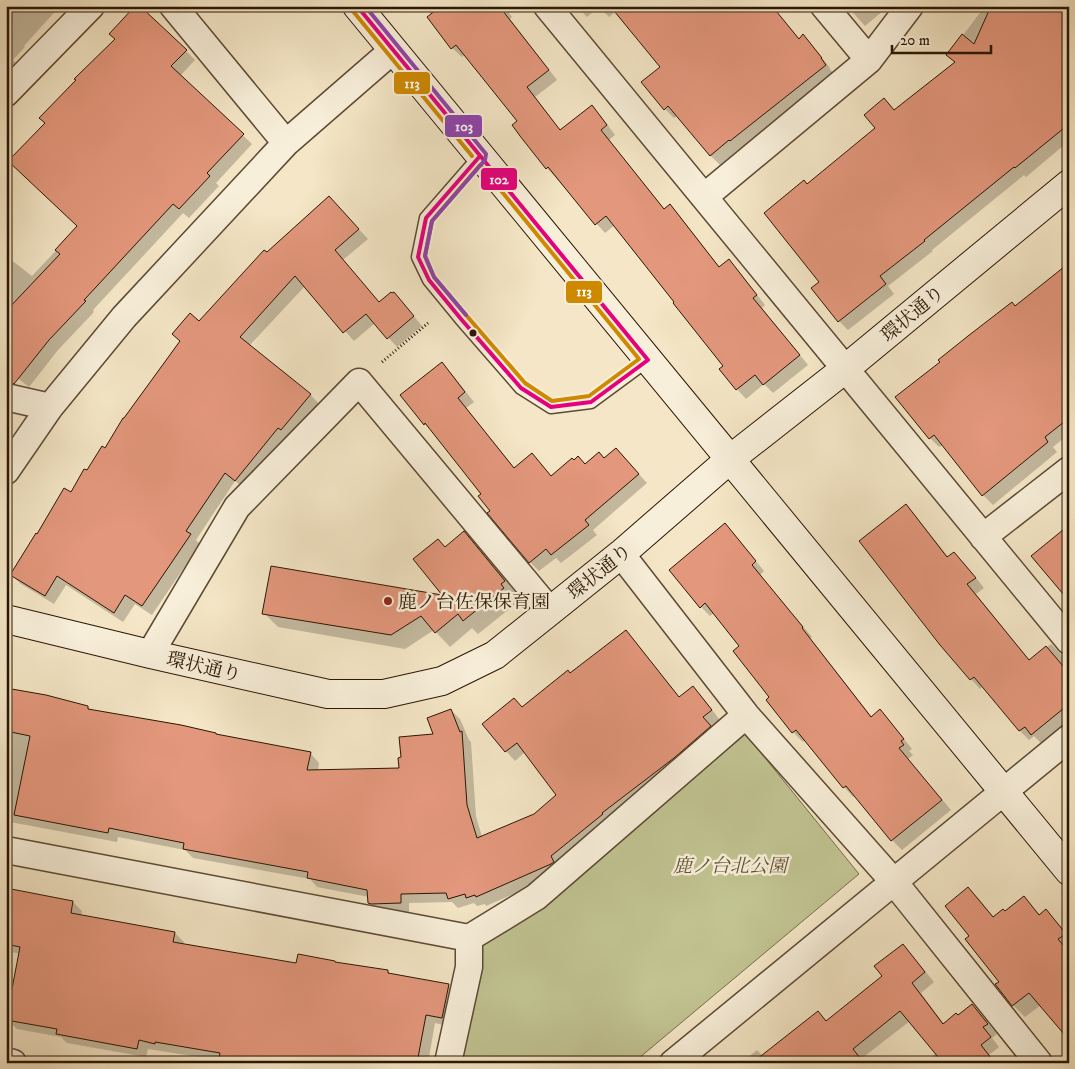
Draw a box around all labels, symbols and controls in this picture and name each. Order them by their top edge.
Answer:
scale bar [892,22,991,54]
text: 20 m [900,31,930,50]
line badge: 113 [393,71,431,95]
text: 113 [404,75,420,93]
line badge: 103 [444,114,483,138]
text: 103 [455,118,473,136]
line badge: 102 [480,167,518,191]
text: 102 [489,171,510,189]
line badge: 113 [565,280,603,304]
street label: 環状通り [876,281,949,347]
text: 113 [576,283,592,301]
unlabelled marker [468,328,478,338]
street label: 環状通り [563,539,637,605]
place label: 鹿ノ台佐保保育園 [398,591,550,614]
marker: 鹿ノ台佐保保育園 [382,595,394,607]
street label: 環状通り [164,648,243,687]
park label: 鹿ノ台北公園 [673,855,790,878]

